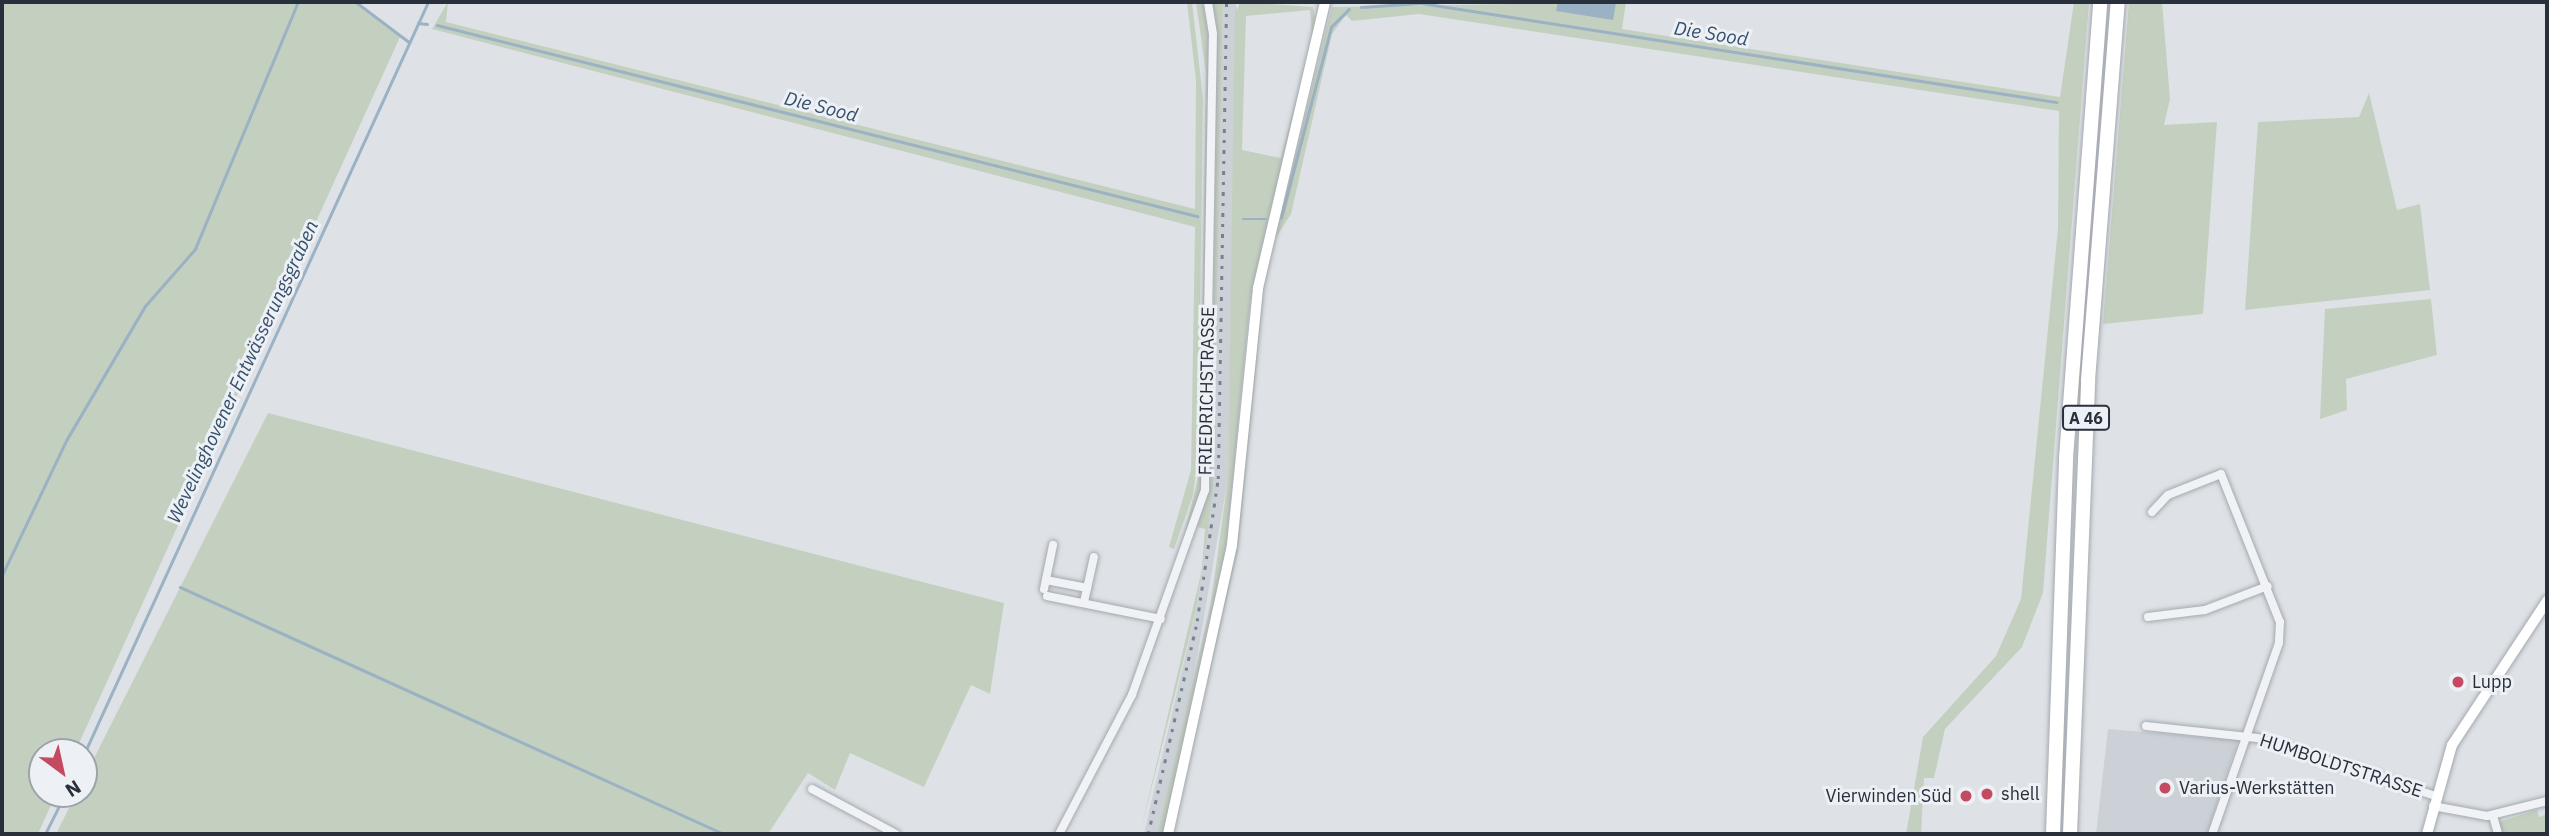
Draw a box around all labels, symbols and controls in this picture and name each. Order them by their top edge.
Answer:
water label: Die Sood [1672,17,1750,51]
water label: Die Sood [782,87,860,127]
water label: Wevelinghovener Entwässerungsgraben [163,217,323,527]
street label: FRIEDRICHSTRASSE [1195,306,1219,476]
road number: A 46 [2062,406,2110,430]
place label: Lupp [2472,671,2512,693]
marker: Lupp [2450,674,2466,690]
street label: HUMBOLDTSTRASSE [2257,730,2425,802]
north arrow [28,738,98,808]
text: N [61,775,86,803]
place label: Varius-Werkstätten [2179,777,2335,799]
marker: Varius-Werkstätten [2157,780,2173,796]
place label: shell [2001,783,2040,805]
place label: Vierwinden Süd [1825,785,1952,807]
marker: shell [1979,786,1995,802]
marker: Vierwinden Süd [1958,788,1974,804]

